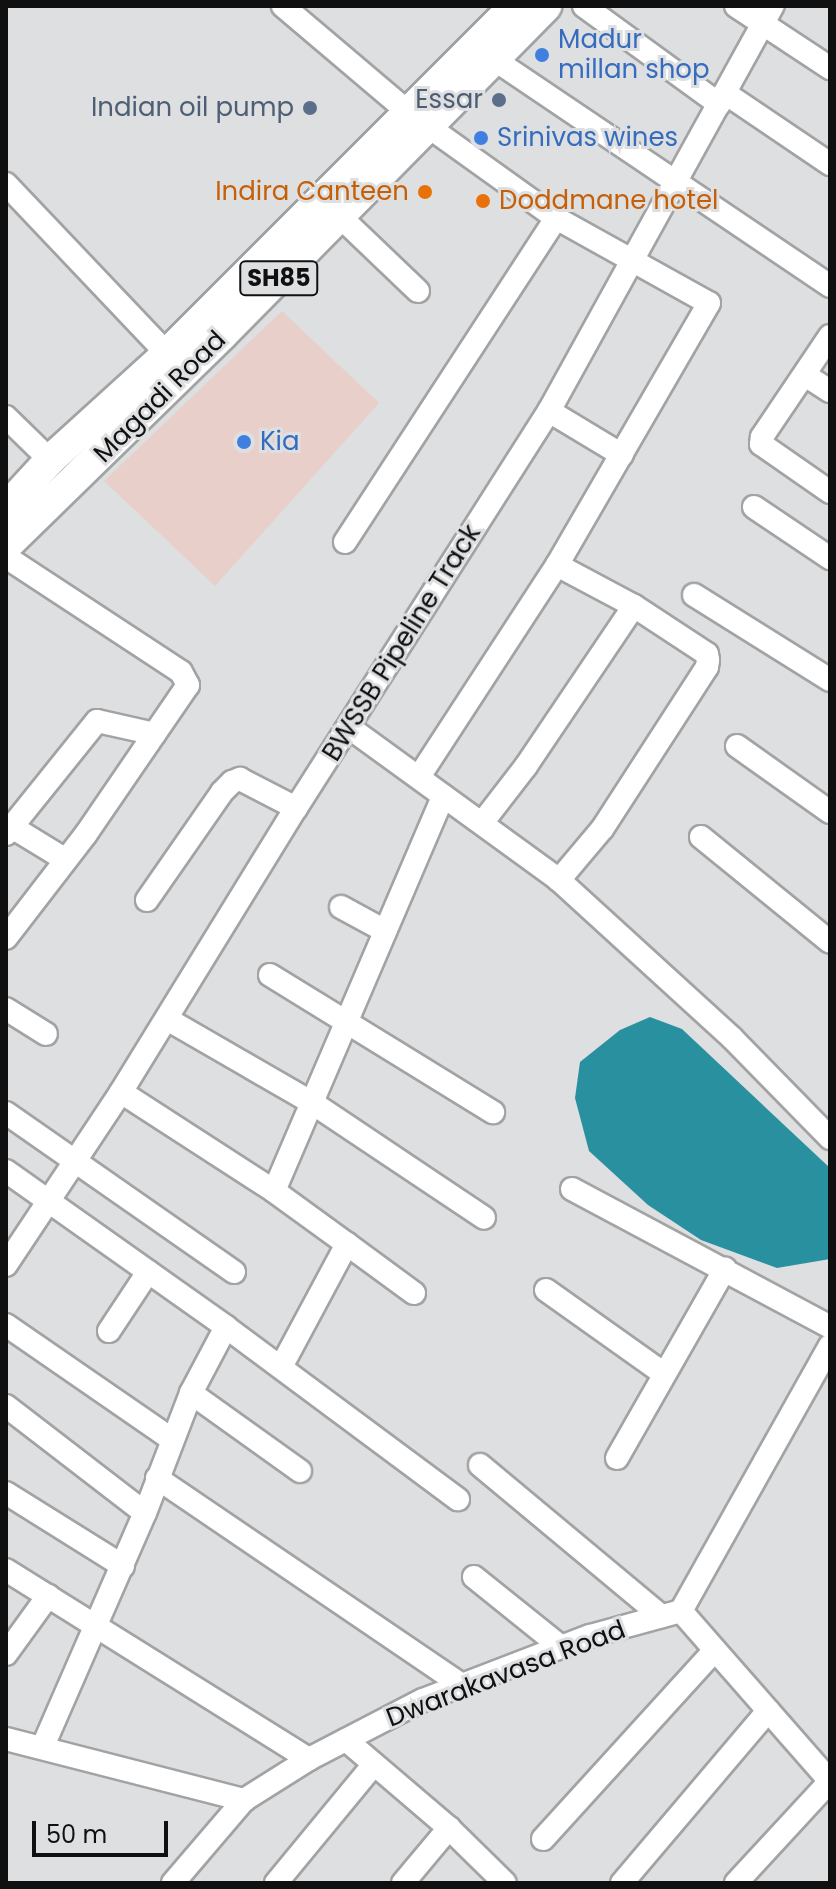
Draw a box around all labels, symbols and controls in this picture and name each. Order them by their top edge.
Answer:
place label: Madur millan shop [558,24,710,86]
marker: Madur millan shop [533,46,551,64]
place label: Essar [415,84,483,116]
marker: Essar [490,91,508,109]
place label: Indian oil pump [91,92,294,124]
marker: Indian oil pump [301,99,319,117]
place label: Srinivas wines [497,122,678,154]
marker: Srinivas wines [472,129,490,147]
place label: Indira Canteen [215,176,409,208]
marker: Indira Canteen [416,183,434,201]
place label: Doddmane hotel [499,185,718,217]
marker: Doddmane hotel [474,192,492,210]
road number: SH85 [239,258,319,298]
street label: Magadi Road [88,325,232,469]
place label: Kia [260,426,300,458]
marker: Kia [235,433,253,451]
street label: BWSSB Pipeline Track [316,519,488,767]
street label: Dwarakavasa Road [382,1614,630,1734]
scale bar [36,1805,172,1855]
text: 50 m [46,1818,107,1851]

